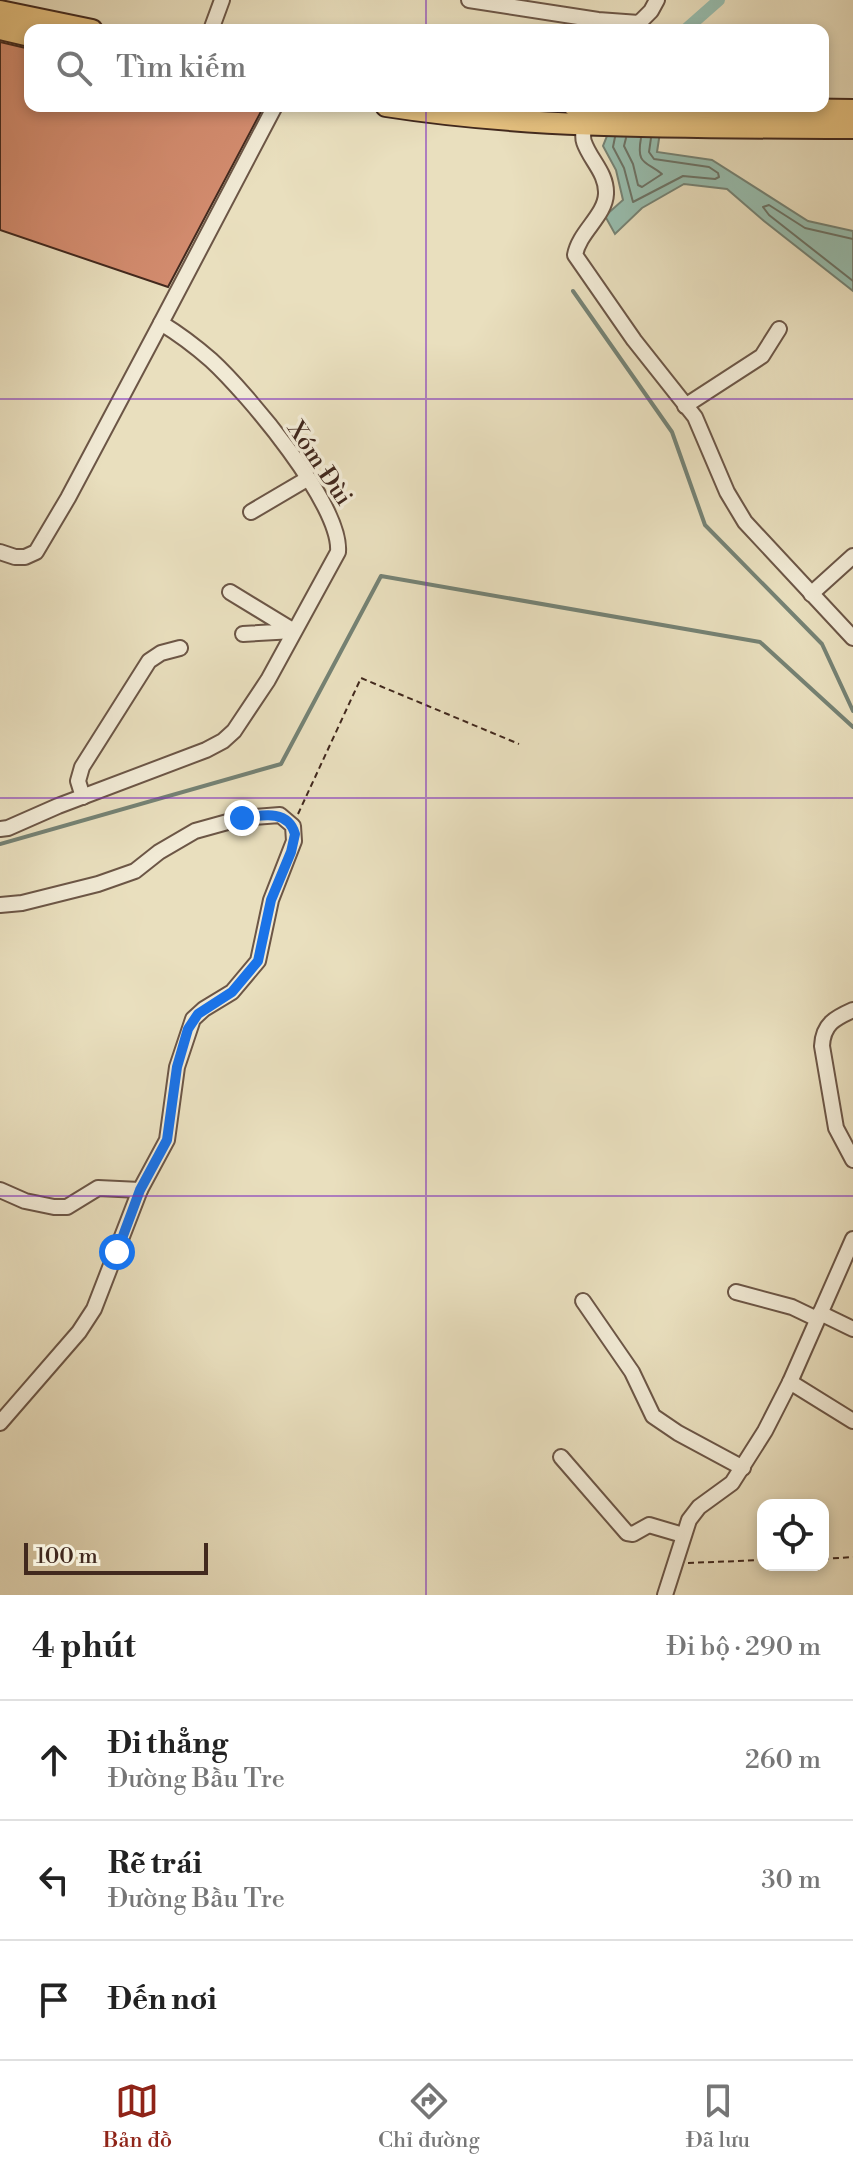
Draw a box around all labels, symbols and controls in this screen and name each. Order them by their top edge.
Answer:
search box [24,24,829,112]
icon: search [52,46,96,90]
text: Tìm kiếm [116,49,246,87]
street label: Xóm Đùi [279,415,358,512]
route end [224,800,260,836]
route start [99,1234,135,1270]
map controls [757,1499,829,1571]
button: locate [757,1499,829,1571]
scale bar [24,1539,208,1575]
text: 100 m [36,1543,98,1570]
text: 4 phút [32,1626,136,1668]
text: Đi bộ · 290 m [666,1631,821,1663]
text: Đi thẳng [108,1725,228,1763]
icon: ahead [32,1738,76,1782]
text: 260 m [745,1744,821,1776]
text: Đường Bầu Tre [108,1763,285,1795]
text: Rẽ trái [108,1845,202,1883]
icon: left [32,1858,76,1902]
text: 30 m [761,1864,821,1896]
text: Đường Bầu Tre [108,1883,285,1915]
icon: arrive [32,1978,76,2022]
text: Đến nơi [108,1981,217,2019]
tab: Bản đồ [103,2079,172,2154]
tab: Chỉ đường [378,2079,480,2154]
tab: Đã lưu [686,2079,750,2154]

